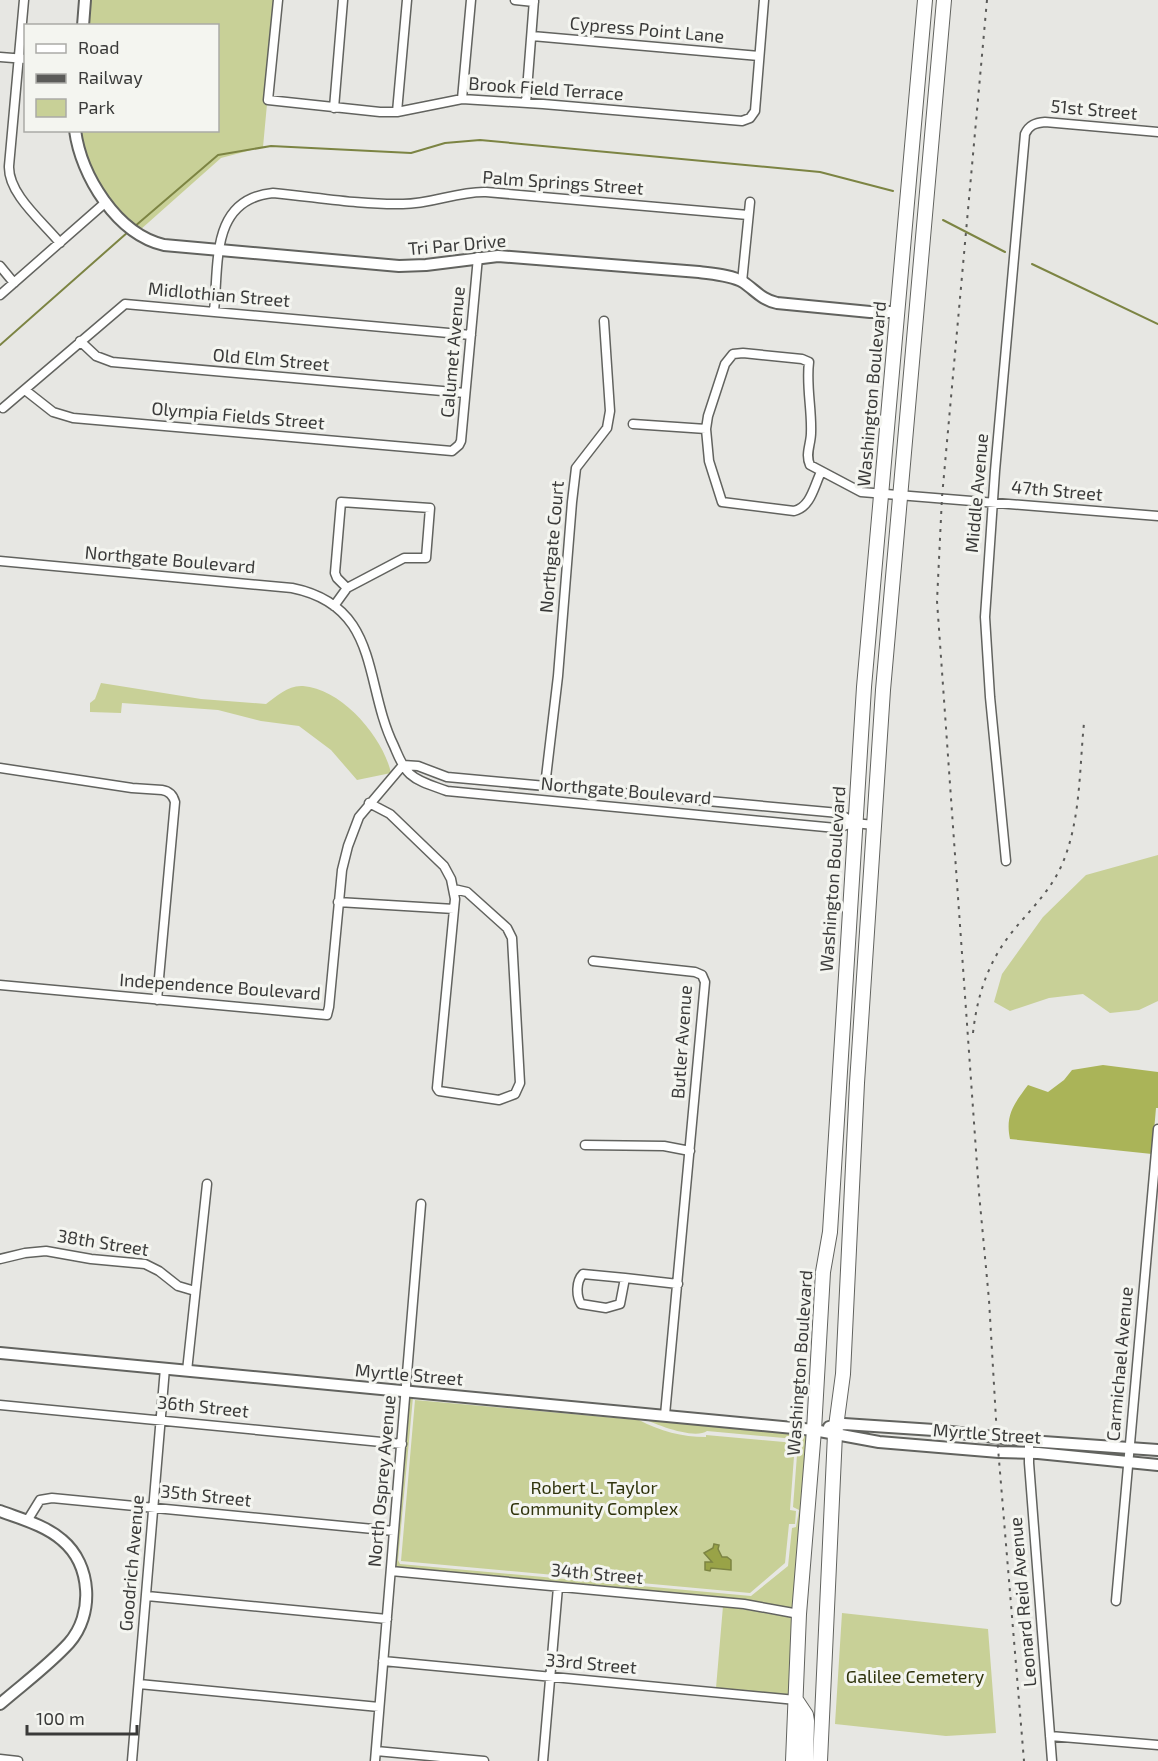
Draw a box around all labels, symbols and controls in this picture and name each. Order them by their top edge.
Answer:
street label: Cypress Point Lane [569,11,725,47]
legend [24,24,219,132]
text: Road [78,36,119,58]
text: Railway [78,66,143,88]
street label: Brook Field Terrace [468,72,624,104]
street label: 51st Street [1050,94,1138,124]
text: Park [78,96,115,118]
street label: Palm Springs Street [482,165,645,199]
street label: Tri Par Drive [407,229,507,259]
street label: Midlothian Street [147,277,291,311]
street label: Calumet Avenue [435,285,469,419]
street label: Washington Boulevard [852,300,890,488]
street label: Old Elm Street [212,343,330,375]
street label: Olympia Fields Street [151,396,326,434]
street label: Middle Avenue [960,432,992,554]
street label: 47th Street [1010,475,1104,505]
street label: Northgate Court [534,480,568,614]
street label: Northgate Boulevard [84,541,256,577]
street label: Northgate Boulevard [540,772,712,808]
street label: Washington Boulevard [815,785,849,973]
street label: Independence Boulevard [119,968,321,1004]
street label: Butler Avenue [666,984,696,1100]
street label: 38th Street [56,1224,151,1260]
street label: Washington Boulevard [782,1269,816,1457]
street label: Carmichael Avenue [1101,1286,1137,1442]
street label: Myrtle Street [354,1358,464,1390]
street label: 36th Street [156,1390,250,1422]
street label: North Osprey Avenue [363,1394,399,1568]
street label: Myrtle Street [932,1418,1042,1448]
park label: Robert L. Taylor Community Complex [510,1476,679,1519]
street label: 35th Street [160,1479,253,1511]
street label: Goodrich Avenue [114,1494,148,1632]
street label: Leonard Reid Avenue [1004,1516,1040,1688]
street label: 34th Street [550,1558,644,1588]
street label: 33rd Street [545,1648,638,1678]
park label: Galilee Cemetery [846,1665,985,1687]
scale bar [27,1698,136,1736]
text: 100 m [36,1707,85,1729]

